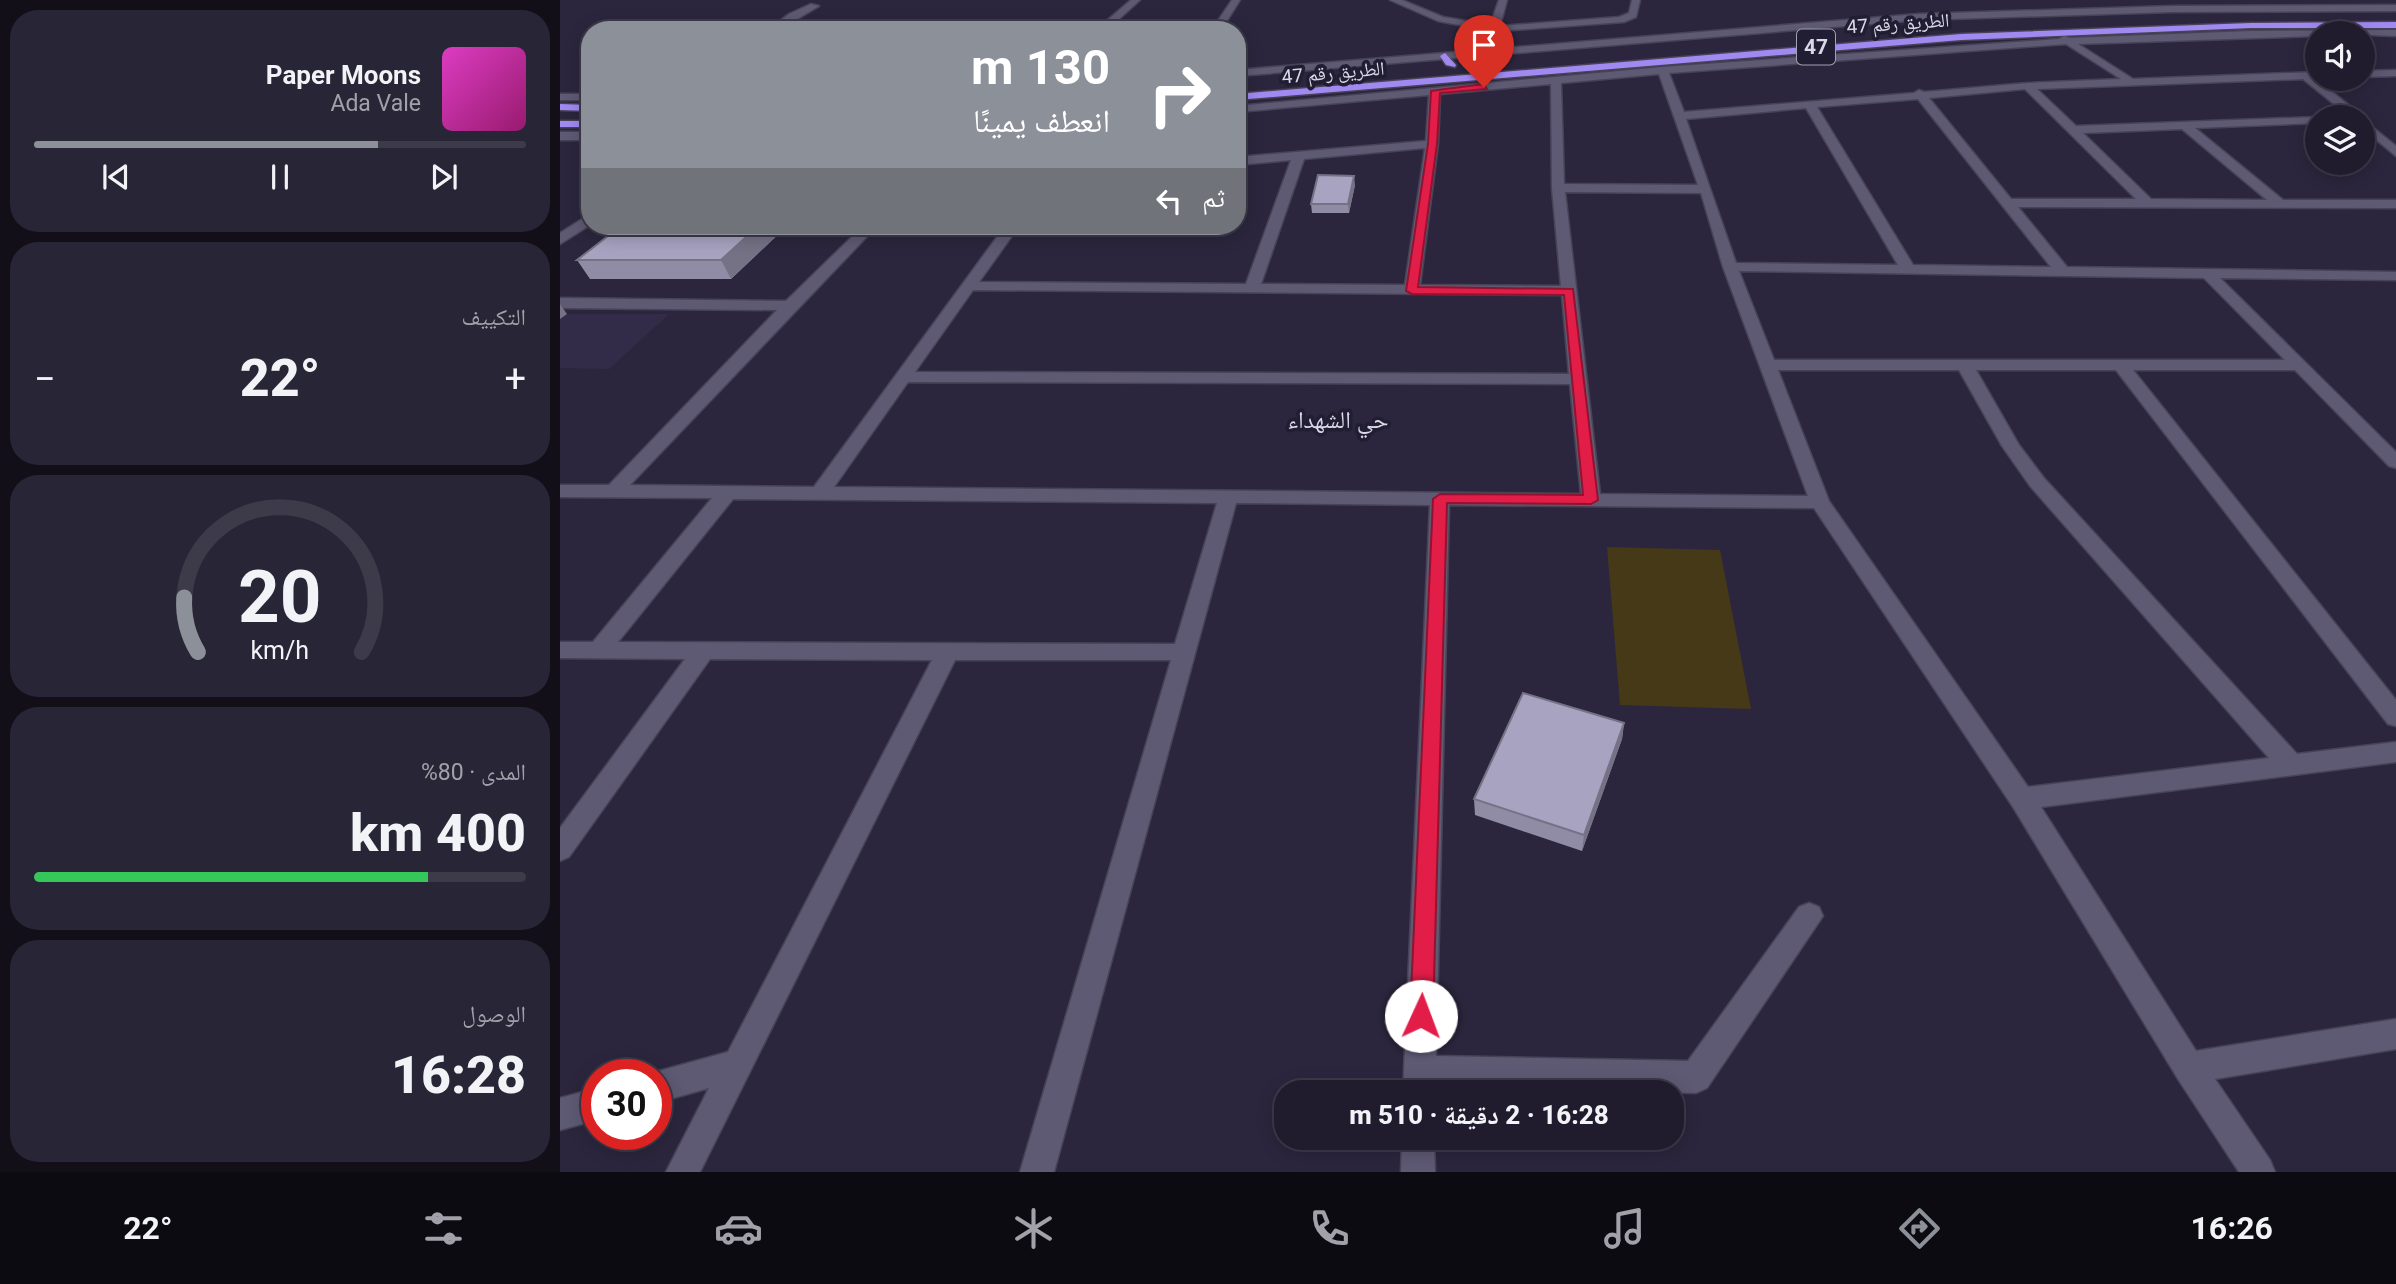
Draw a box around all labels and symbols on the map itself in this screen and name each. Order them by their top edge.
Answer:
street label: الطريق رقم 47 [1846,8,1950,40]
pin [1454,15,1514,87]
road number: 47 [1797,30,1835,64]
street label: الطريق رقم 47 [1281,57,1385,89]
district label: حي الشهداء [1287,406,1389,439]
position arrow [1384,979,1458,1053]
speed limit sign: 30 [581,1059,672,1150]

